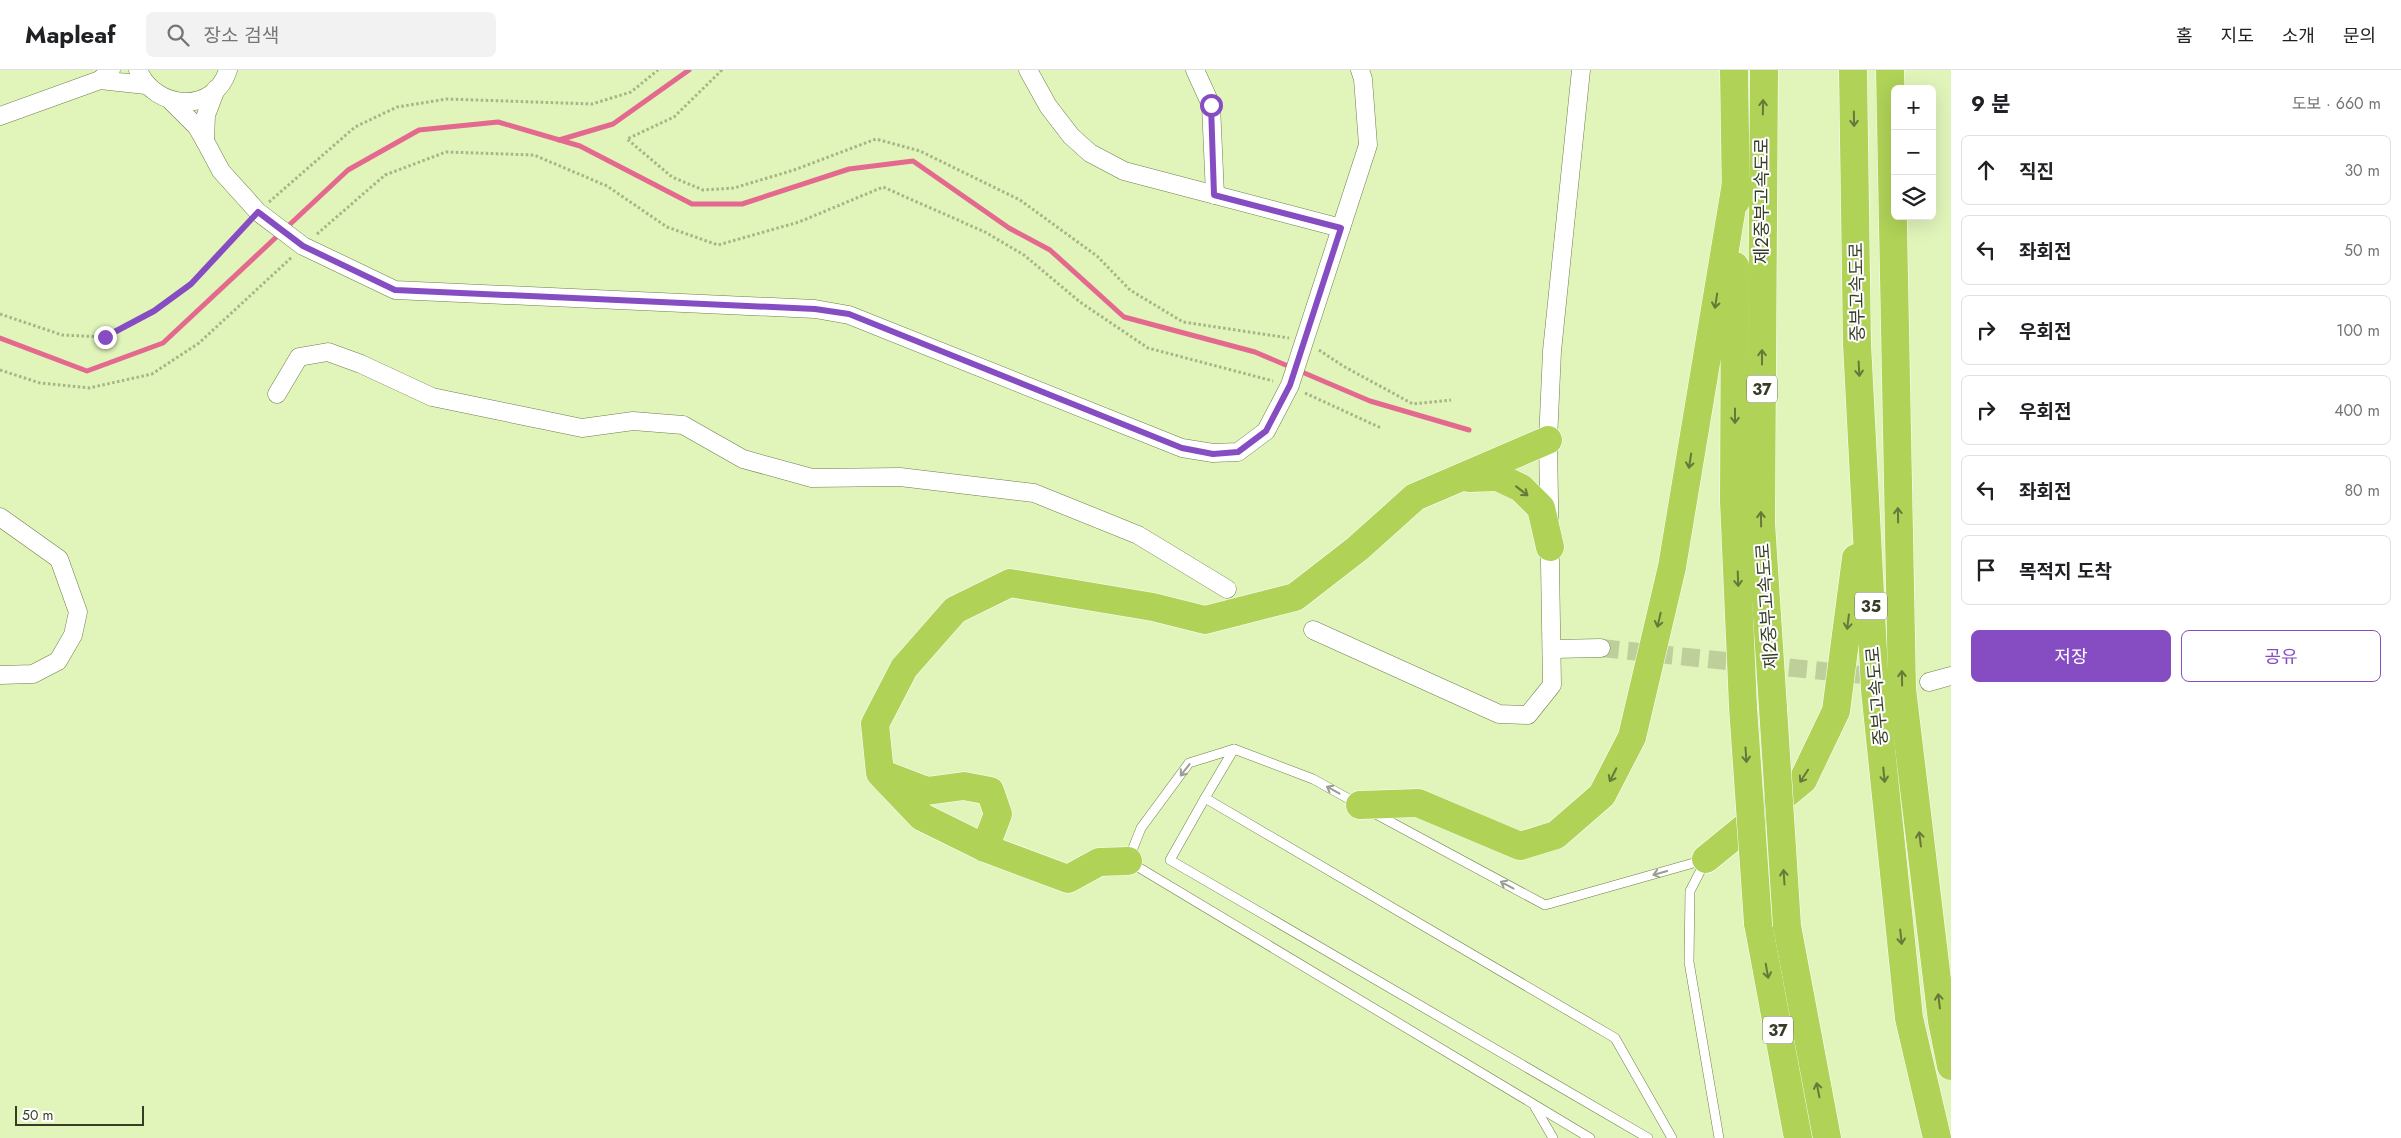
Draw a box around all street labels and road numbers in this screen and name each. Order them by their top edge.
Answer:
street label: 제2중부고속도로 [1749,138,1775,264]
street label: 중부고속도로 [1843,242,1871,342]
road number: 37 [1747,376,1777,402]
street label: 제2중부고속도로 [1750,542,1784,670]
road number: 35 [1855,592,1887,620]
street label: 중부고속도로 [1860,645,1894,747]
road number: 37 [1763,1016,1793,1044]

